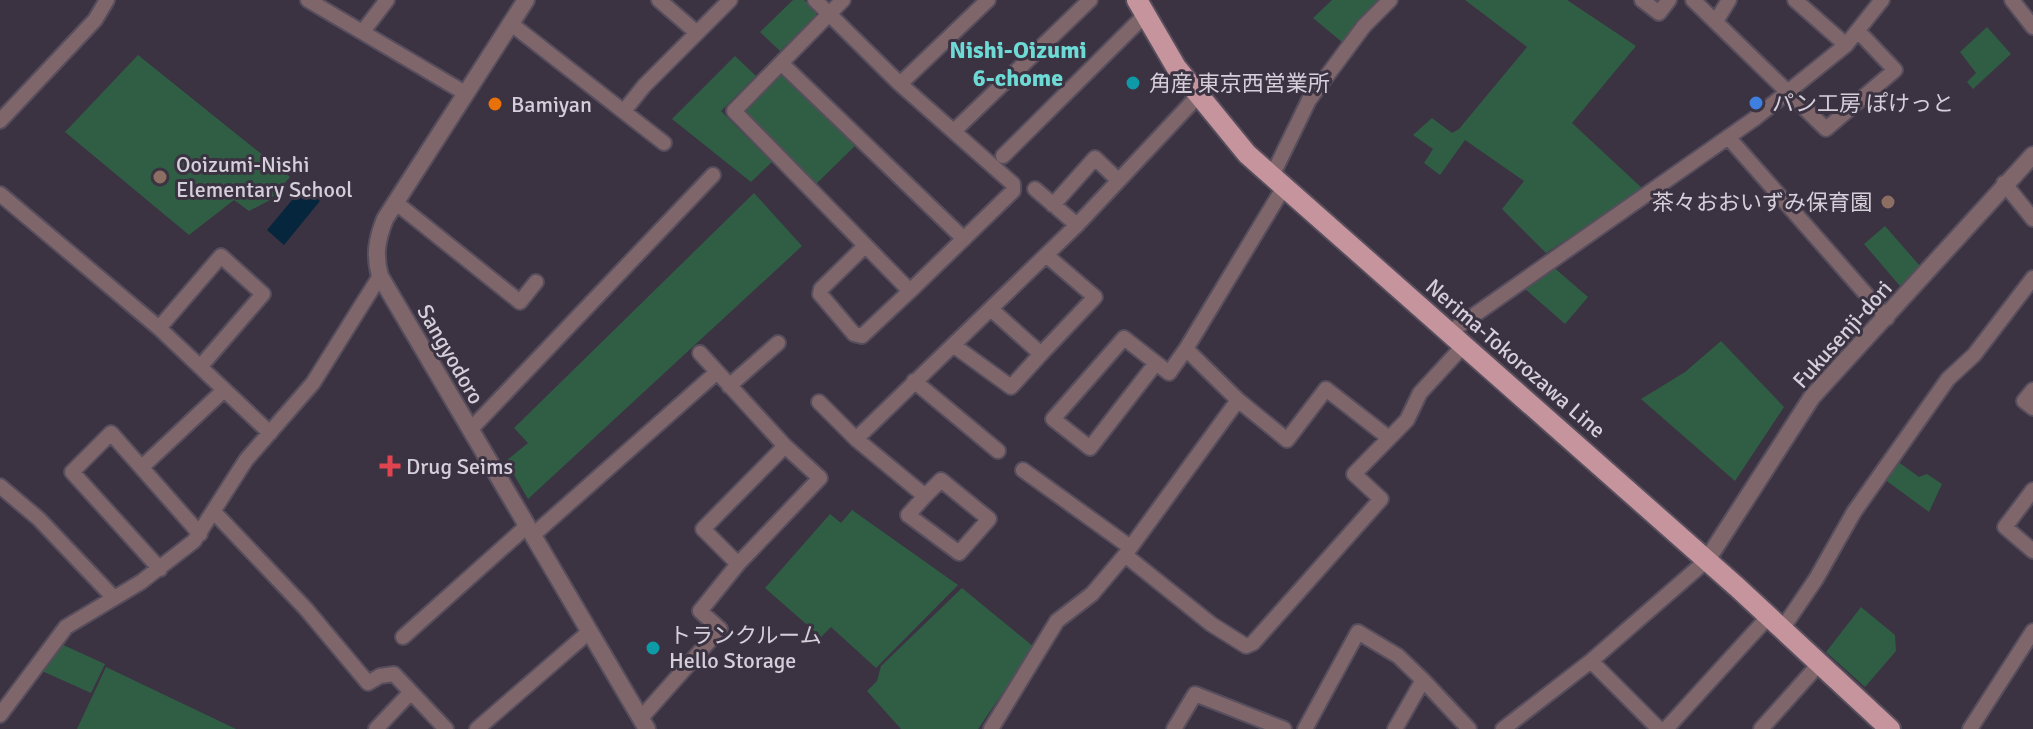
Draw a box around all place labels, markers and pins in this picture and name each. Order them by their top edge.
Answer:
place label: 角産 東京西営業所 [1149,70,1330,97]
marker: 角産 東京西営業所 [1124,74,1142,92]
place label: パン工房 ぽけっと [1772,90,1954,117]
place label: Bamiyan [511,91,592,118]
marker: パン工房 ぽけっと [1747,94,1765,112]
marker: Bamiyan [486,95,504,113]
place label: Ooizumi-Nishi Elementary School [176,151,353,203]
marker: Ooizumi-Nishi Elementary School [151,168,169,186]
place label: 茶々おおいずみ保育園 [1652,189,1872,216]
marker: 茶々おおいずみ保育園 [1879,193,1897,211]
place label: Drug Seims [406,453,513,480]
marker: Drug Seims [381,457,399,475]
place label: トランクルーム Hello Storage [669,622,822,674]
marker: トランクルーム Hello Storage [644,639,662,657]

